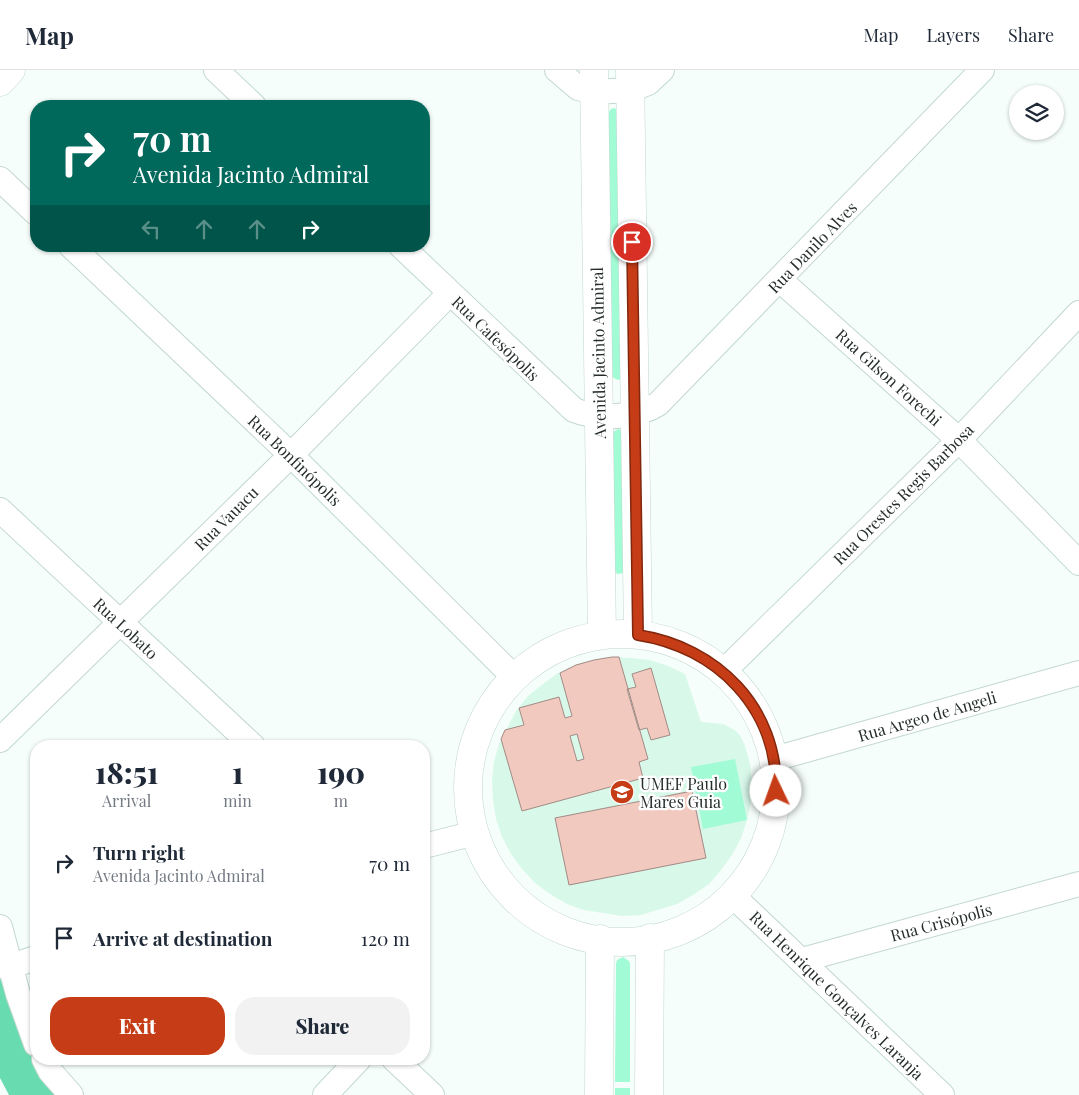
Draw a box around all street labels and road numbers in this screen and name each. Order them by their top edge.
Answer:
street label: Rua Danilo Alves [763,197,861,297]
street label: Avenida Jacinto Admiral [586,267,610,440]
street label: Rua Cafesópolis [448,291,544,385]
street label: Rua Gilson Forechi [832,324,947,430]
street label: Rua Bonfinópolis [244,410,346,510]
street label: Rua Orestes Regis Barbosa [828,419,978,569]
street label: Rua Vauacu [189,481,263,555]
street label: Rua Lobato [89,593,163,663]
street label: Rua Argeo de Angeli [855,686,999,746]
street label: Rua Crisópolis [888,898,994,946]
street label: Rua Henrique Gonçalves Laranja [745,906,929,1084]

